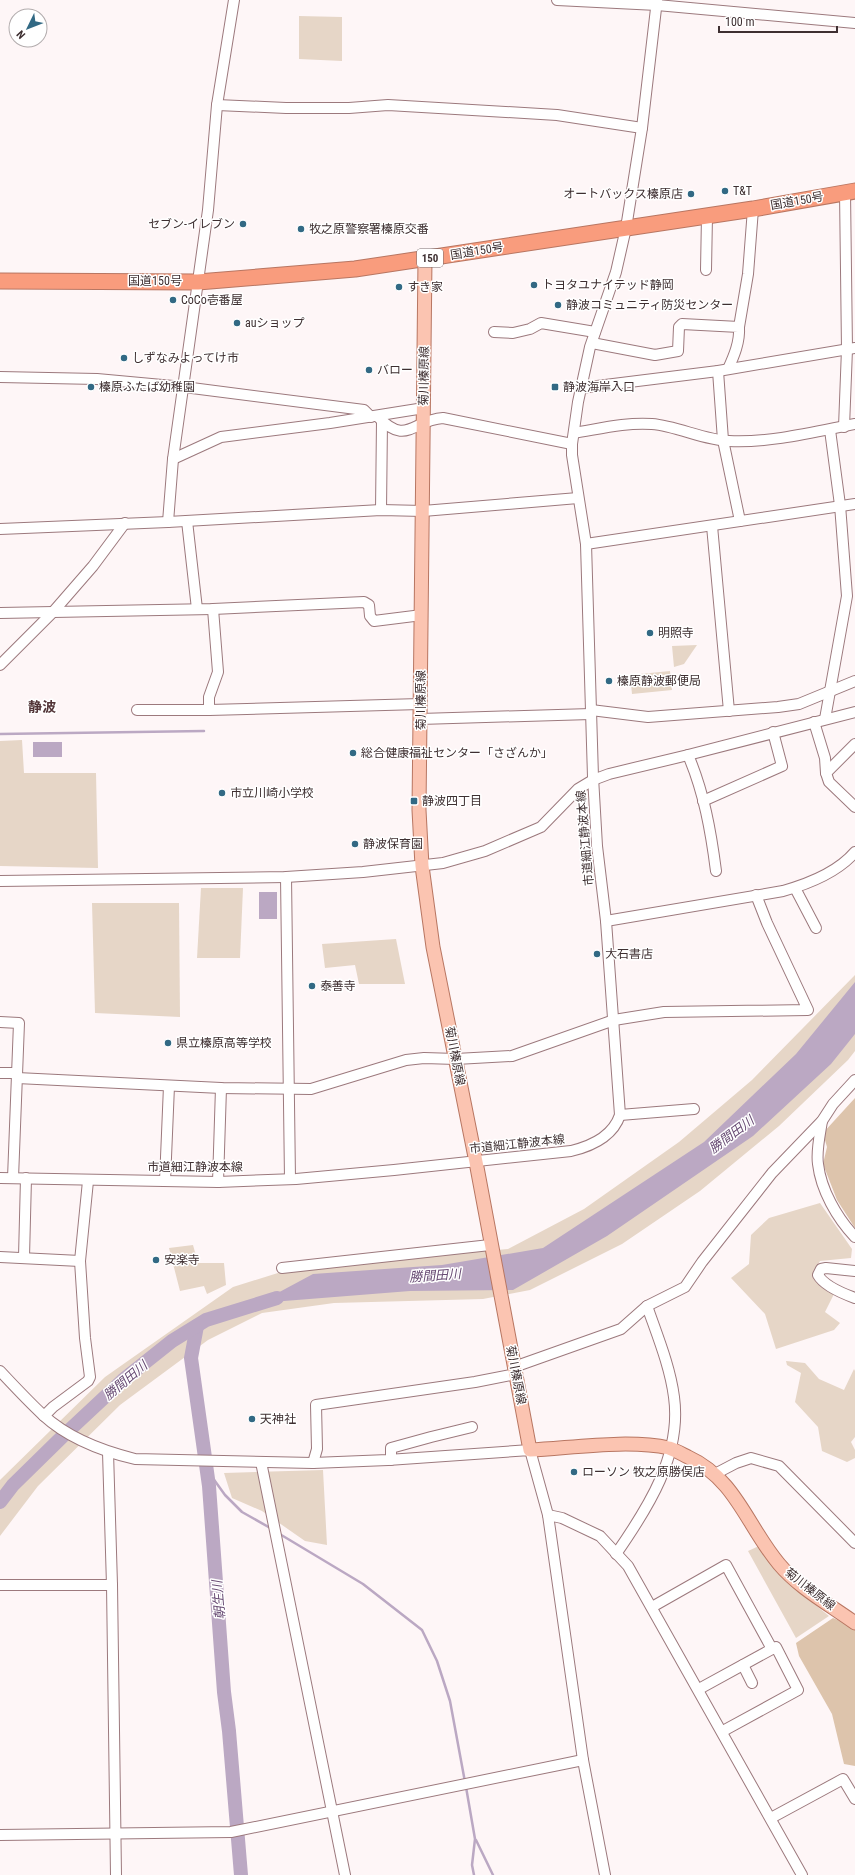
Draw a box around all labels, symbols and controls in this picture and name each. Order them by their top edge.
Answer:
north arrow [8,8,48,48]
scale bar [719,8,837,34]
text: 100 m [725,15,755,29]
text: N [14,27,28,41]
place label: T&T [733,184,752,198]
marker: T&T [720,186,730,196]
place label: オートバックス榛原店 [563,187,683,201]
marker: オートバックス榛原店 [686,189,696,199]
street label: 国道150号 [769,189,825,213]
place label: セブン-イレブン [148,217,235,231]
marker: セブン-イレブン [238,219,248,229]
place label: 牧之原警察署榛原交番 [309,222,429,236]
marker: 牧之原警察署榛原交番 [296,224,306,234]
street label: 国道150号 [449,240,505,262]
road number: 150 [417,249,443,267]
street label: 国道150号 [128,274,182,288]
place label: トヨタユナイテッド静岡 [542,278,674,292]
place label: すき家 [407,280,443,294]
marker: トヨタユナイテッド静岡 [529,280,539,290]
marker: すき家 [394,282,404,292]
place label: CoCo壱番屋 [181,293,243,307]
marker: CoCo壱番屋 [168,295,178,305]
place label: 静波コミュニティ防災センター [566,298,733,312]
marker: 静波コミュニティ防災センター [553,300,563,310]
place label: auショップ [245,316,305,330]
marker: auショップ [232,318,242,328]
street label: 菊川榛原線 [416,346,432,406]
place label: しずなみよってけ市 [132,351,239,365]
marker: しずなみよってけ市 [119,353,129,363]
place label: バロー [377,363,413,377]
marker: バロー [364,365,374,375]
place label: 榛原ふたば幼稚園 [99,380,195,394]
place label: 静波海岸入口 [563,380,635,394]
marker: 榛原ふたば幼稚園 [86,382,96,392]
marker: 静波海岸入口 [550,382,560,392]
place label: 明照寺 [658,626,694,640]
marker: 明照寺 [645,628,655,638]
street label: 菊川榛原線 [414,670,428,730]
place label: 榛原静波郵便局 [617,674,701,688]
marker: 榛原静波郵便局 [604,676,614,686]
district label: 静波 [28,699,56,715]
place label: 総合健康福祉センター「さざんか」 [361,746,553,760]
marker: 総合健康福祉センター「さざんか」 [348,748,358,758]
place label: 市立川崎小学校 [230,786,314,800]
marker: 市立川崎小学校 [217,788,227,798]
street label: 市道細江静波本線 [574,790,596,886]
place label: 静波四丁目 [422,794,482,808]
marker: 静波四丁目 [409,796,419,806]
place label: 静波保育園 [363,837,423,851]
marker: 静波保育園 [350,839,360,849]
place label: 大石書店 [605,947,653,961]
marker: 大石書店 [592,949,602,959]
place label: 泰善寺 [320,979,356,993]
marker: 泰善寺 [307,981,317,991]
street label: 菊川榛原線 [442,1025,468,1087]
place label: 県立榛原高等学校 [176,1036,272,1050]
marker: 県立榛原高等学校 [163,1038,173,1048]
water label: 勝間田川 [706,1112,758,1156]
street label: 市道細江静波本線 [469,1132,565,1156]
street label: 市道細江静波本線 [147,1160,243,1174]
place label: 安楽寺 [164,1253,200,1267]
marker: 安楽寺 [151,1255,161,1265]
water label: 勝間田川 [409,1266,463,1285]
street label: 菊川榛原線 [503,1344,529,1406]
water label: 勝間田川 [101,1357,152,1403]
place label: 天神社 [260,1412,296,1426]
marker: 天神社 [247,1414,257,1424]
place label: ローソン 牧之原勝俣店 [582,1465,705,1479]
marker: ローソン 牧之原勝俣店 [569,1467,579,1477]
street label: 菊川榛原線 [782,1565,838,1613]
water label: 朝生川 [209,1578,228,1620]

